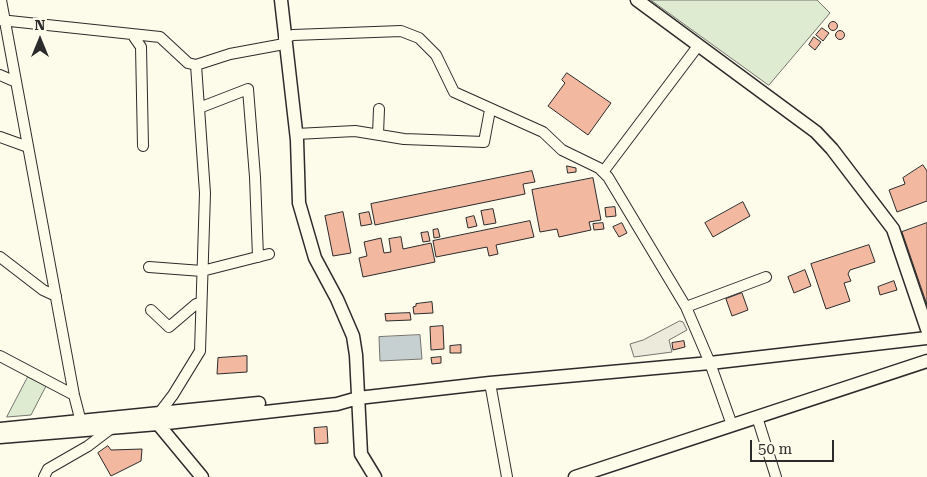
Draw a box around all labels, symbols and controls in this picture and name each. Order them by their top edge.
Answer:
north arrow [15,15,65,65]
text: N [35,17,45,33]
scale bar [752,430,836,462]
text: 50 m [758,440,792,458]

